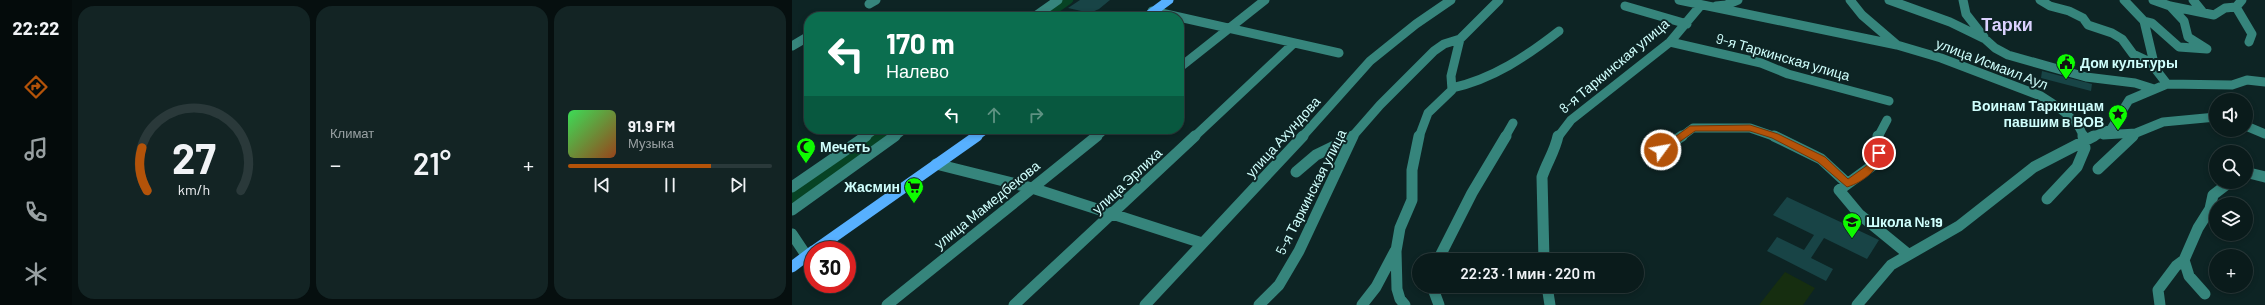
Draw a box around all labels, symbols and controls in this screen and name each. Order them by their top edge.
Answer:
district label: Тарки [1981,13,2033,35]
street label: 8-я Таркинская улица [1555,14,1672,117]
text: 22:22 [13,17,59,39]
text: 170 m [886,26,955,60]
icon: left [820,28,872,80]
street label: 9-я Таркинская улица [1714,29,1852,84]
street label: улица Исмаил Аул [1934,34,2051,93]
public building icon: Дом культуры [2055,52,2077,80]
place label: Дом культуры [2080,54,2178,71]
text: Налево [886,60,949,82]
icon: directions [22,73,50,101]
street label: улица Ахундова [1242,92,1324,181]
map controls [2209,93,2253,293]
button: sound [2209,93,2253,137]
place label: Воинам Таркинцам павшим в ВОВ [1972,97,2104,130]
place icon: Воинам Таркинцам павшим в ВОВ [2107,103,2129,131]
icon: left [941,104,963,126]
icon: ahead [983,104,1005,126]
icon: right [1025,104,1047,126]
text: 91.9 FM [628,117,675,135]
text: Климат [330,125,374,141]
street label: 5-я Таркинская улица [1272,126,1350,257]
position arrow [1640,129,1682,171]
text: 27 [172,131,216,181]
icon: music [22,135,50,163]
text: Музыка [628,135,674,151]
mosque icon: Мечеть [795,136,817,164]
pin [1862,136,1896,170]
place label: Мечеть [820,138,871,155]
icon: arrive [1868,142,1890,164]
street label: улица Эрлиха [1088,144,1165,217]
text: 21° [413,145,451,181]
button: search [2209,145,2253,189]
text: − [330,151,341,177]
text: + [523,151,534,177]
street label: улица Мамедбекова [930,157,1043,252]
icon: previous [591,174,613,196]
icon: pause [659,174,681,196]
icon: next [727,174,749,196]
supermarket icon: Жасмин [903,176,925,204]
place label: Жасмин [843,178,900,195]
text: km/h [178,180,210,197]
button: layers [2209,197,2253,241]
icon: phone [22,198,50,226]
school or university icon: Школа №19 [1841,211,1863,239]
place label: Школа №19 [1866,213,1943,230]
speed limit sign: 30 [804,241,856,293]
button: + [2209,249,2253,293]
icon: climate [22,260,50,288]
text: 22:23 · 1 мин · 220 m [1461,264,1595,282]

